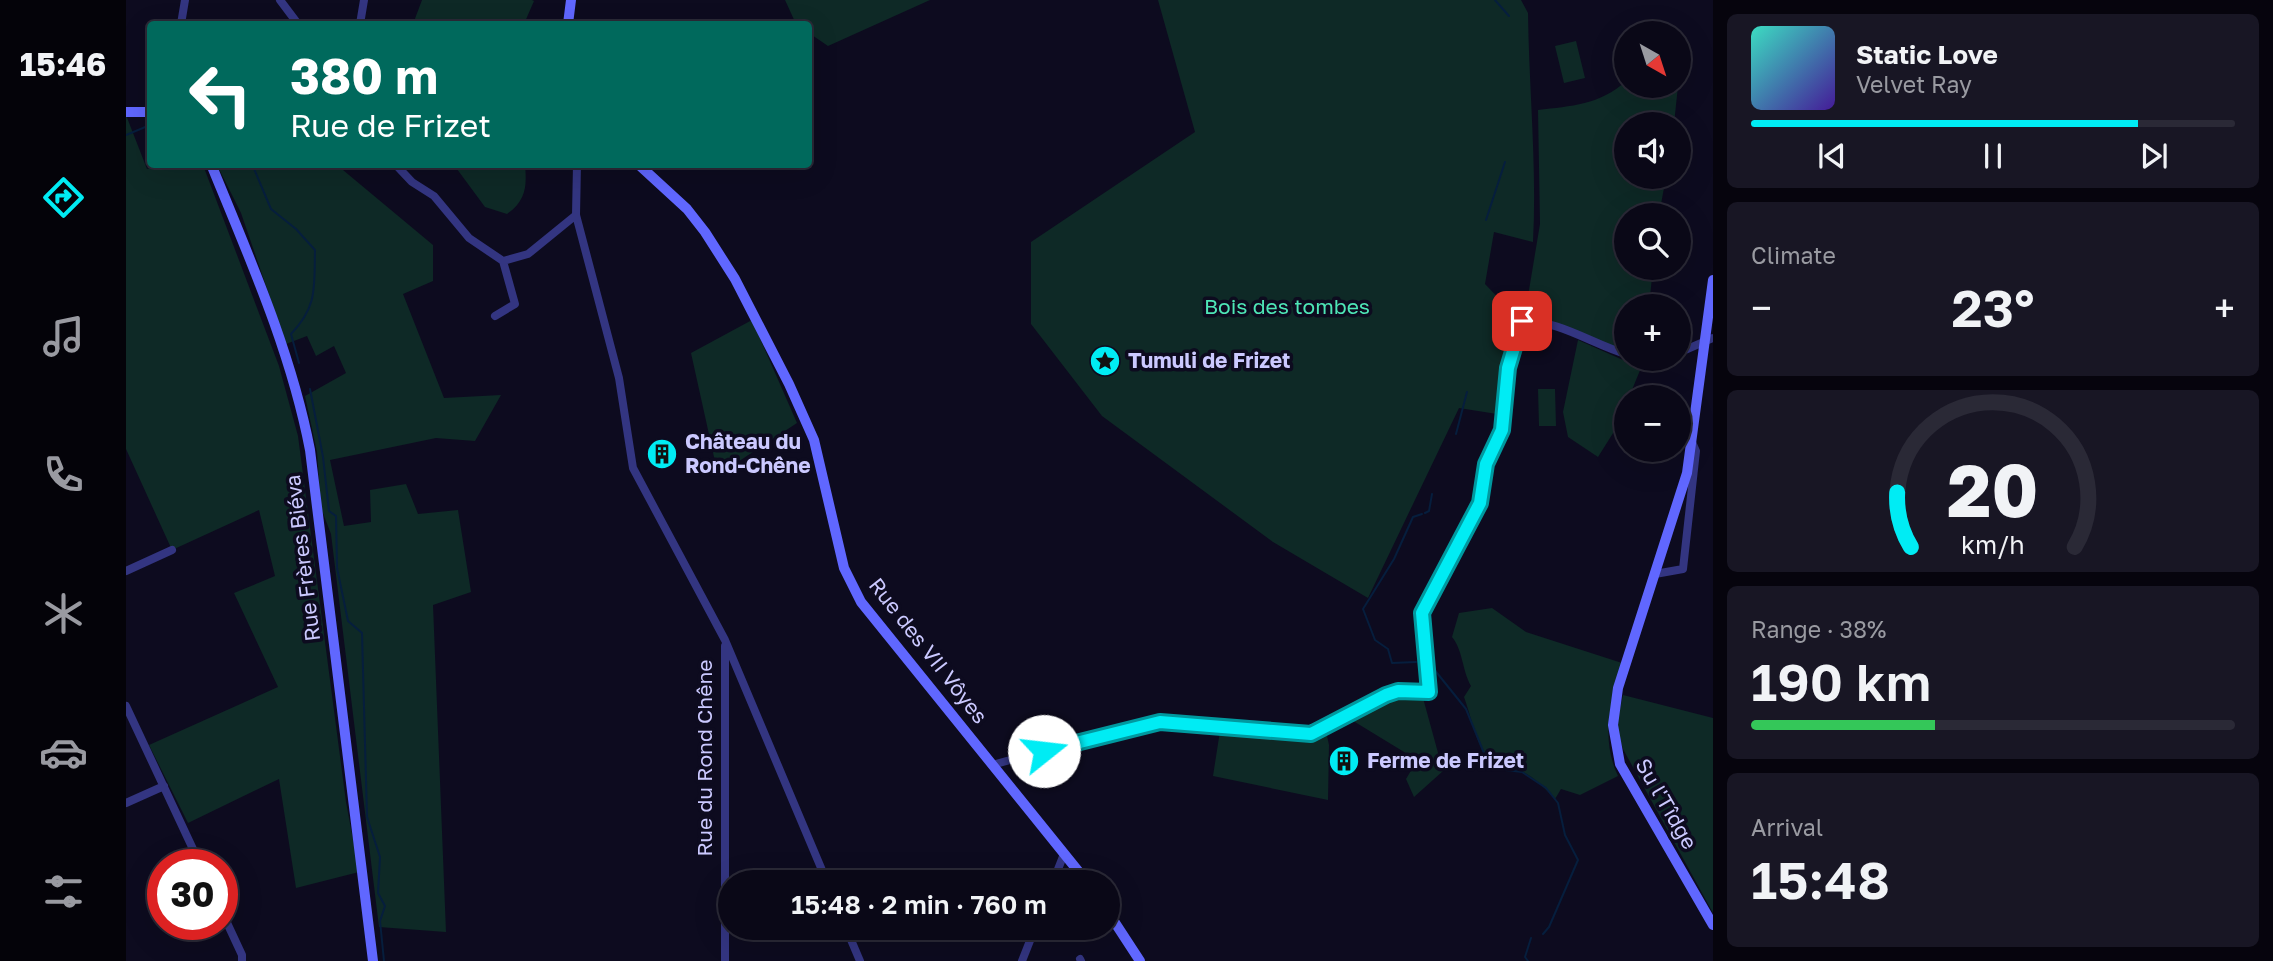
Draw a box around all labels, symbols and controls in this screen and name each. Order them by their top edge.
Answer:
north arrow [1614,21,1690,98]
map controls [1614,21,1691,462]
text: Static Love [1856,39,1998,70]
text: 15:46 [20,45,106,83]
text: 380 m [290,46,438,105]
icon: left [175,49,266,140]
text: Velvet Ray [1856,70,1972,98]
text: Rue de Frizet [290,106,491,144]
button: sound [1614,112,1691,189]
icon: previous [1813,137,1851,175]
icon: pause [1974,137,2012,175]
icon: next [2135,137,2173,175]
icon: directions [39,173,88,222]
button: search [1614,203,1691,280]
text: Climate [1751,241,1836,269]
text: 23° [1952,276,2034,338]
text: − [1751,285,1772,330]
text: + [2214,285,2235,330]
pin [1492,291,1552,351]
park label: Bois des tombes [1204,293,1370,319]
button: + [1614,294,1691,371]
icon: arrive [1503,302,1541,340]
icon: music [39,312,88,361]
place icon: Tumuli de Frizet [1088,344,1122,378]
place label: Tumuli de Frizet [1128,347,1291,373]
button: − [1614,385,1691,462]
place label: Château du Rond-Chêne [685,428,811,478]
building icon: Château du Rond-Chêne [645,437,679,471]
text: 20 [1947,446,2039,533]
icon: phone [39,450,88,499]
street label: Rue Frères Biéva [279,473,325,643]
text: km/h [1961,528,2025,559]
street label: Rue des VII Vôyes [864,572,994,728]
icon: climate [39,589,88,638]
text: Range · 38% [1751,615,1886,643]
text: 190 km [1751,650,1931,712]
street label: Rue du Rond Chêne [691,659,717,857]
position arrow [1007,714,1081,788]
icon: car [39,728,88,777]
building icon: Ferme de Frizet [1327,744,1361,778]
place label: Ferme de Frizet [1367,747,1524,773]
street label: Su l'Tîdge [1630,754,1703,853]
text: Arrival [1751,813,1823,841]
text: 15:48 [1751,848,1890,910]
speed limit sign: 30 [147,849,238,940]
icon: filters [39,867,88,916]
text: 15:48 · 2 min · 760 m [791,889,1047,920]

